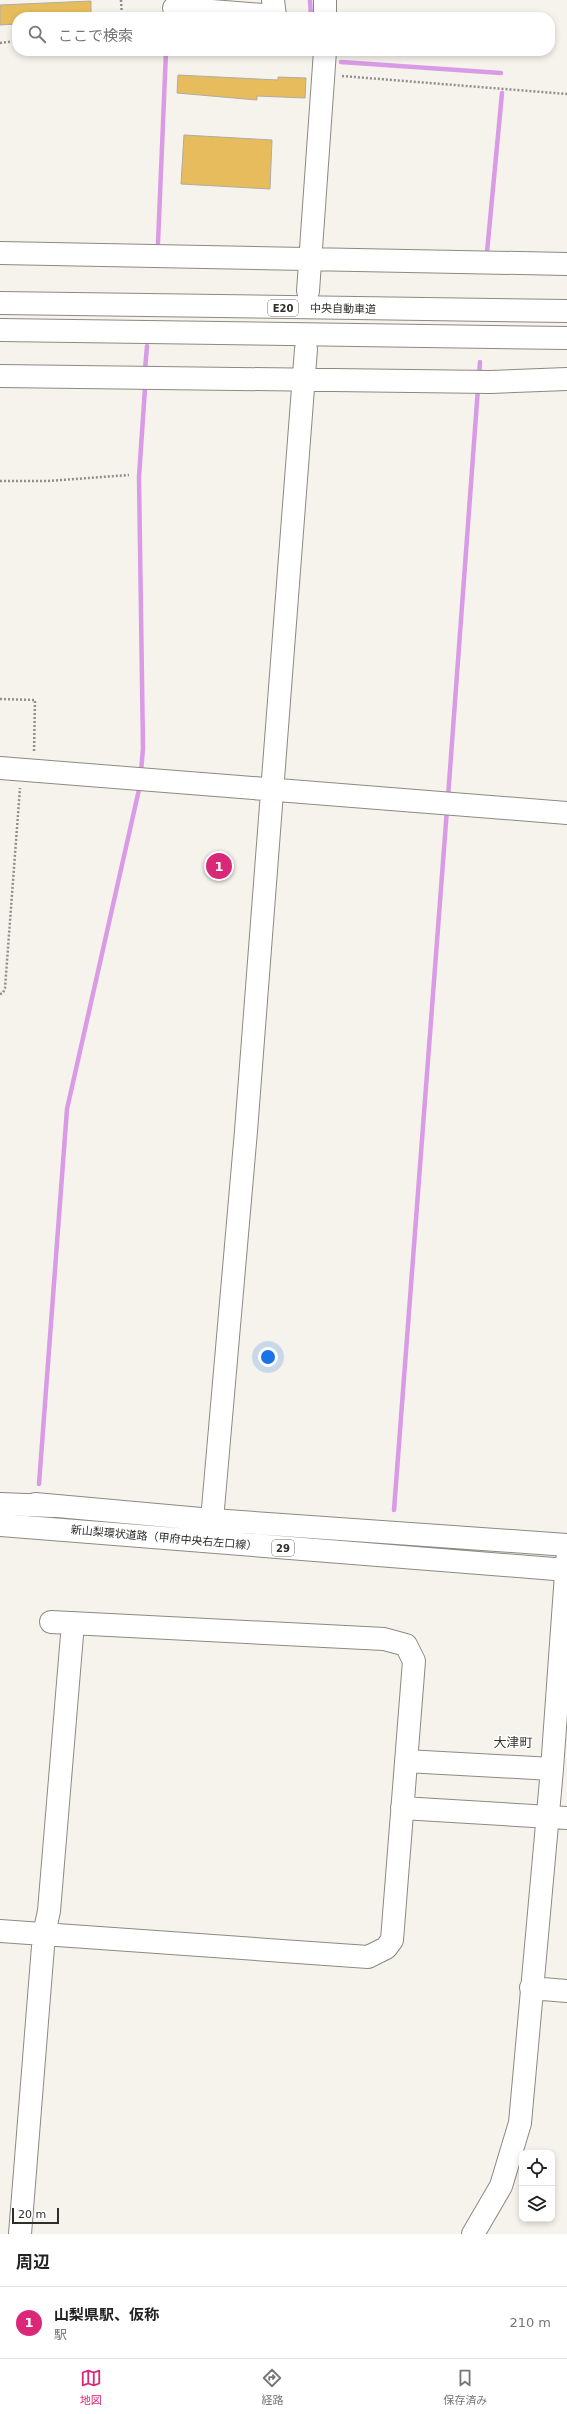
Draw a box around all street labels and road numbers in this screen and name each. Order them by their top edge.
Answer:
road number: E20 [268,300,298,316]
street label: 中央自動車道 [310,302,376,316]
street label: 新山梨環状道路（甲府中央右左口線） [70,1523,258,1553]
road number: 29 [272,1540,294,1556]

